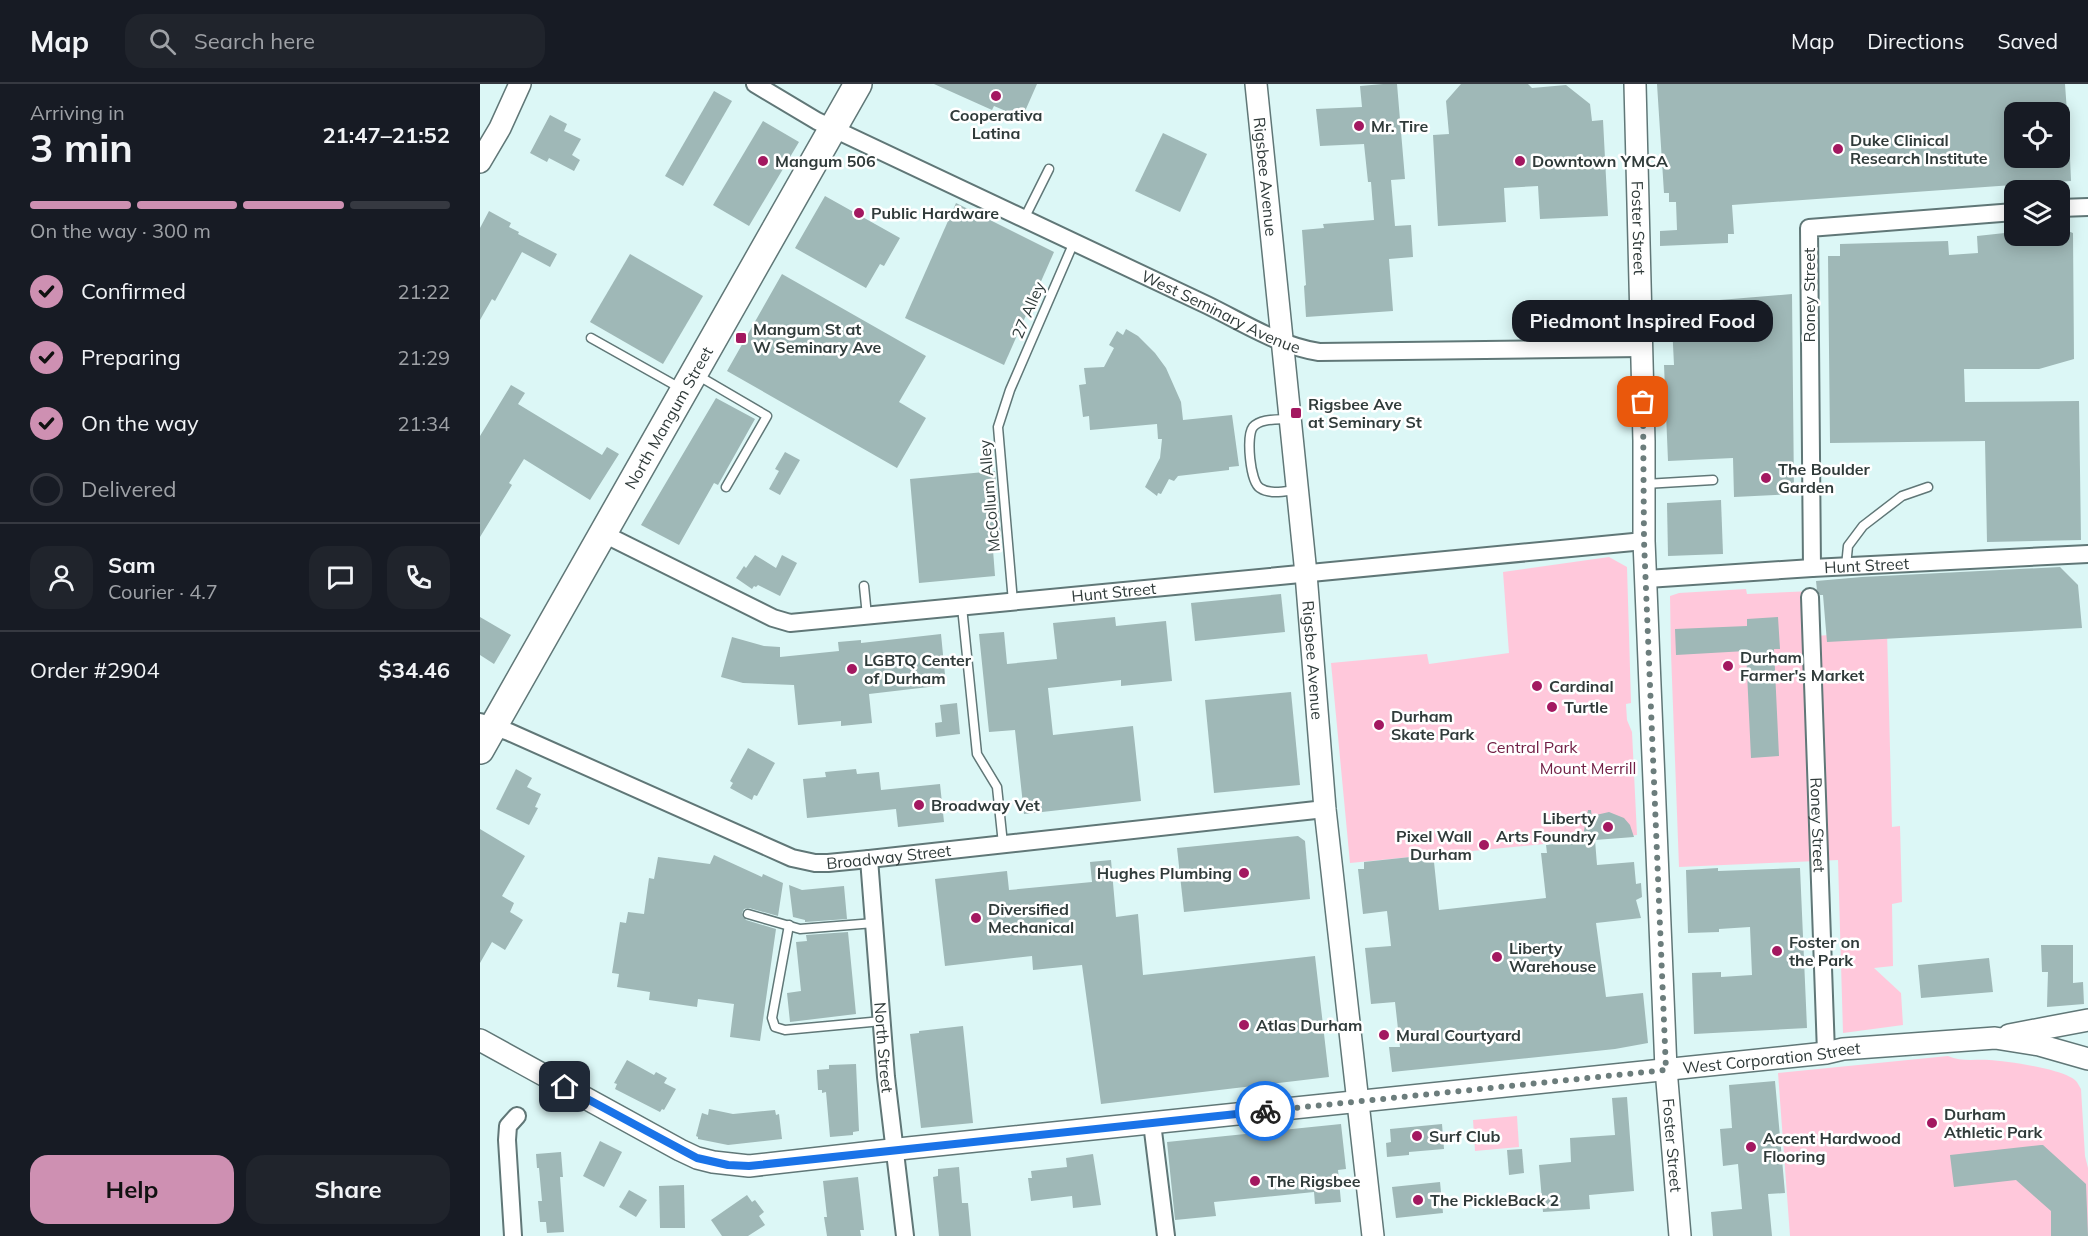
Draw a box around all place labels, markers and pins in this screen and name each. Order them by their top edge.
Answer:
marker: Cooperativa Latina [989,89,1003,103]
place label: Cooperativa Latina [950,105,1042,143]
place label: Mr. Tire [1371,116,1428,136]
marker: Mr. Tire [1352,119,1366,133]
place label: Duke Clinical Research Institute [1850,130,1988,168]
marker: Duke Clinical Research Institute [1831,142,1845,156]
place label: Mangum 506 [775,151,876,171]
place label: Downtown YMCA [1532,151,1668,171]
marker: Mangum 506 [756,154,770,168]
marker: Downtown YMCA [1513,154,1527,168]
place label: Public Hardware [871,203,999,223]
marker: Public Hardware [852,206,866,220]
callout: Piedmont Inspired Food [1512,300,1774,342]
place label: Mangum St at W Seminary Ave [753,319,881,357]
marker: Mangum St at W Seminary Ave [734,331,748,345]
pin [1617,376,1668,427]
place label: Rigsbee Ave at Seminary St [1308,394,1422,432]
marker: Rigsbee Ave at Seminary St [1289,406,1303,420]
place label: The Boulder Garden [1778,459,1871,497]
marker: The Boulder Garden [1759,471,1773,485]
place label: Durham Farmer's Market [1740,647,1864,685]
place label: LGBTQ Center of Durham [864,650,972,688]
marker: Durham Farmer's Market [1721,659,1735,673]
marker: LGBTQ Center of Durham [845,662,859,676]
place label: Cardinal [1549,676,1614,696]
marker: Cardinal [1530,679,1544,693]
place label: Turtle [1564,697,1608,717]
marker: Turtle [1545,700,1559,714]
place label: Durham Skate Park [1391,706,1476,744]
marker: Durham Skate Park [1372,718,1386,732]
place label: Broadway Vet [931,795,1040,815]
marker: Broadway Vet [912,798,926,812]
place label: Liberty Arts Foundry [1496,808,1596,846]
marker: Liberty Arts Foundry [1601,820,1615,834]
place label: Pixel Wall Durham [1396,826,1472,864]
marker: Pixel Wall Durham [1477,838,1491,852]
place label: Hughes Plumbing [1097,863,1232,883]
marker: Hughes Plumbing [1237,866,1251,880]
place label: Diversified Mechanical [988,899,1074,937]
marker: Diversified Mechanical [969,911,983,925]
place label: Foster on the Park [1789,932,1860,970]
place label: Liberty Warehouse [1509,938,1596,976]
marker: Foster on the Park [1770,944,1784,958]
marker: Liberty Warehouse [1490,950,1504,964]
place label: Atlas Durham [1256,1015,1362,1035]
marker: Atlas Durham [1237,1018,1251,1032]
place label: Mural Courtyard [1396,1025,1521,1045]
marker: Mural Courtyard [1377,1028,1391,1042]
pin [539,1061,590,1112]
place label: Durham Athletic Park [1944,1104,2044,1142]
marker: Durham Athletic Park [1925,1116,1939,1130]
place label: Surf Club [1429,1126,1501,1146]
place label: Accent Hardwood Flooring [1763,1128,1901,1166]
marker: Surf Club [1410,1129,1424,1143]
marker: Accent Hardwood Flooring [1744,1140,1758,1154]
place label: The Rigsbee [1267,1171,1361,1191]
marker: The Rigsbee [1248,1174,1262,1188]
place label: The PickleBack 2 [1430,1190,1559,1210]
marker: The PickleBack 2 [1411,1193,1425,1207]

